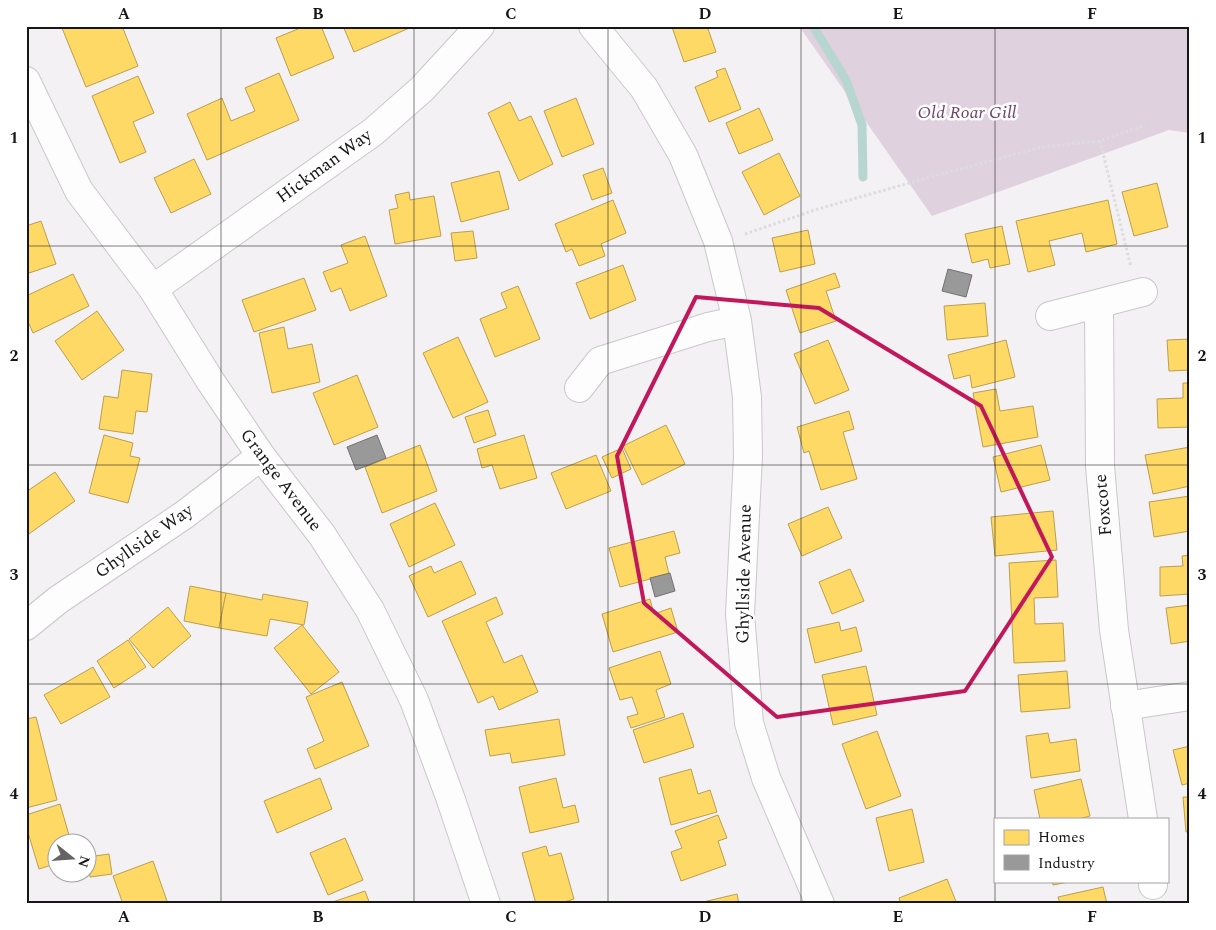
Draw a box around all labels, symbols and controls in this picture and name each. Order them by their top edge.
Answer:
text: A [118,2,131,26]
text: B [312,2,324,26]
text: C [505,2,517,26]
text: D [699,2,712,26]
text: E [893,2,903,26]
text: F [1087,2,1097,26]
park label: Old Roar Gill [918,99,1017,126]
street label: Hickman Way [270,121,379,210]
text: 1 [10,126,18,150]
text: 1 [1198,126,1206,150]
text: 2 [10,344,19,368]
text: 2 [1198,344,1207,368]
street label: Grange Avenue [233,423,329,537]
street label: Foxcote [1087,473,1119,537]
street label: Ghyllside Way [89,496,200,585]
street label: Ghyllside Avenue [729,504,759,644]
text: 3 [10,563,19,587]
text: 3 [1198,563,1207,587]
text: 4 [10,782,19,806]
text: 4 [1198,782,1207,806]
legend [994,818,1168,882]
text: Homes [1038,826,1085,849]
north arrow [48,832,98,882]
text: Industry [1038,852,1095,875]
text: N [72,853,96,870]
text: A [118,905,131,929]
text: B [312,905,324,929]
text: C [505,905,517,929]
text: D [699,905,712,929]
text: E [893,905,903,929]
text: F [1087,905,1097,929]

